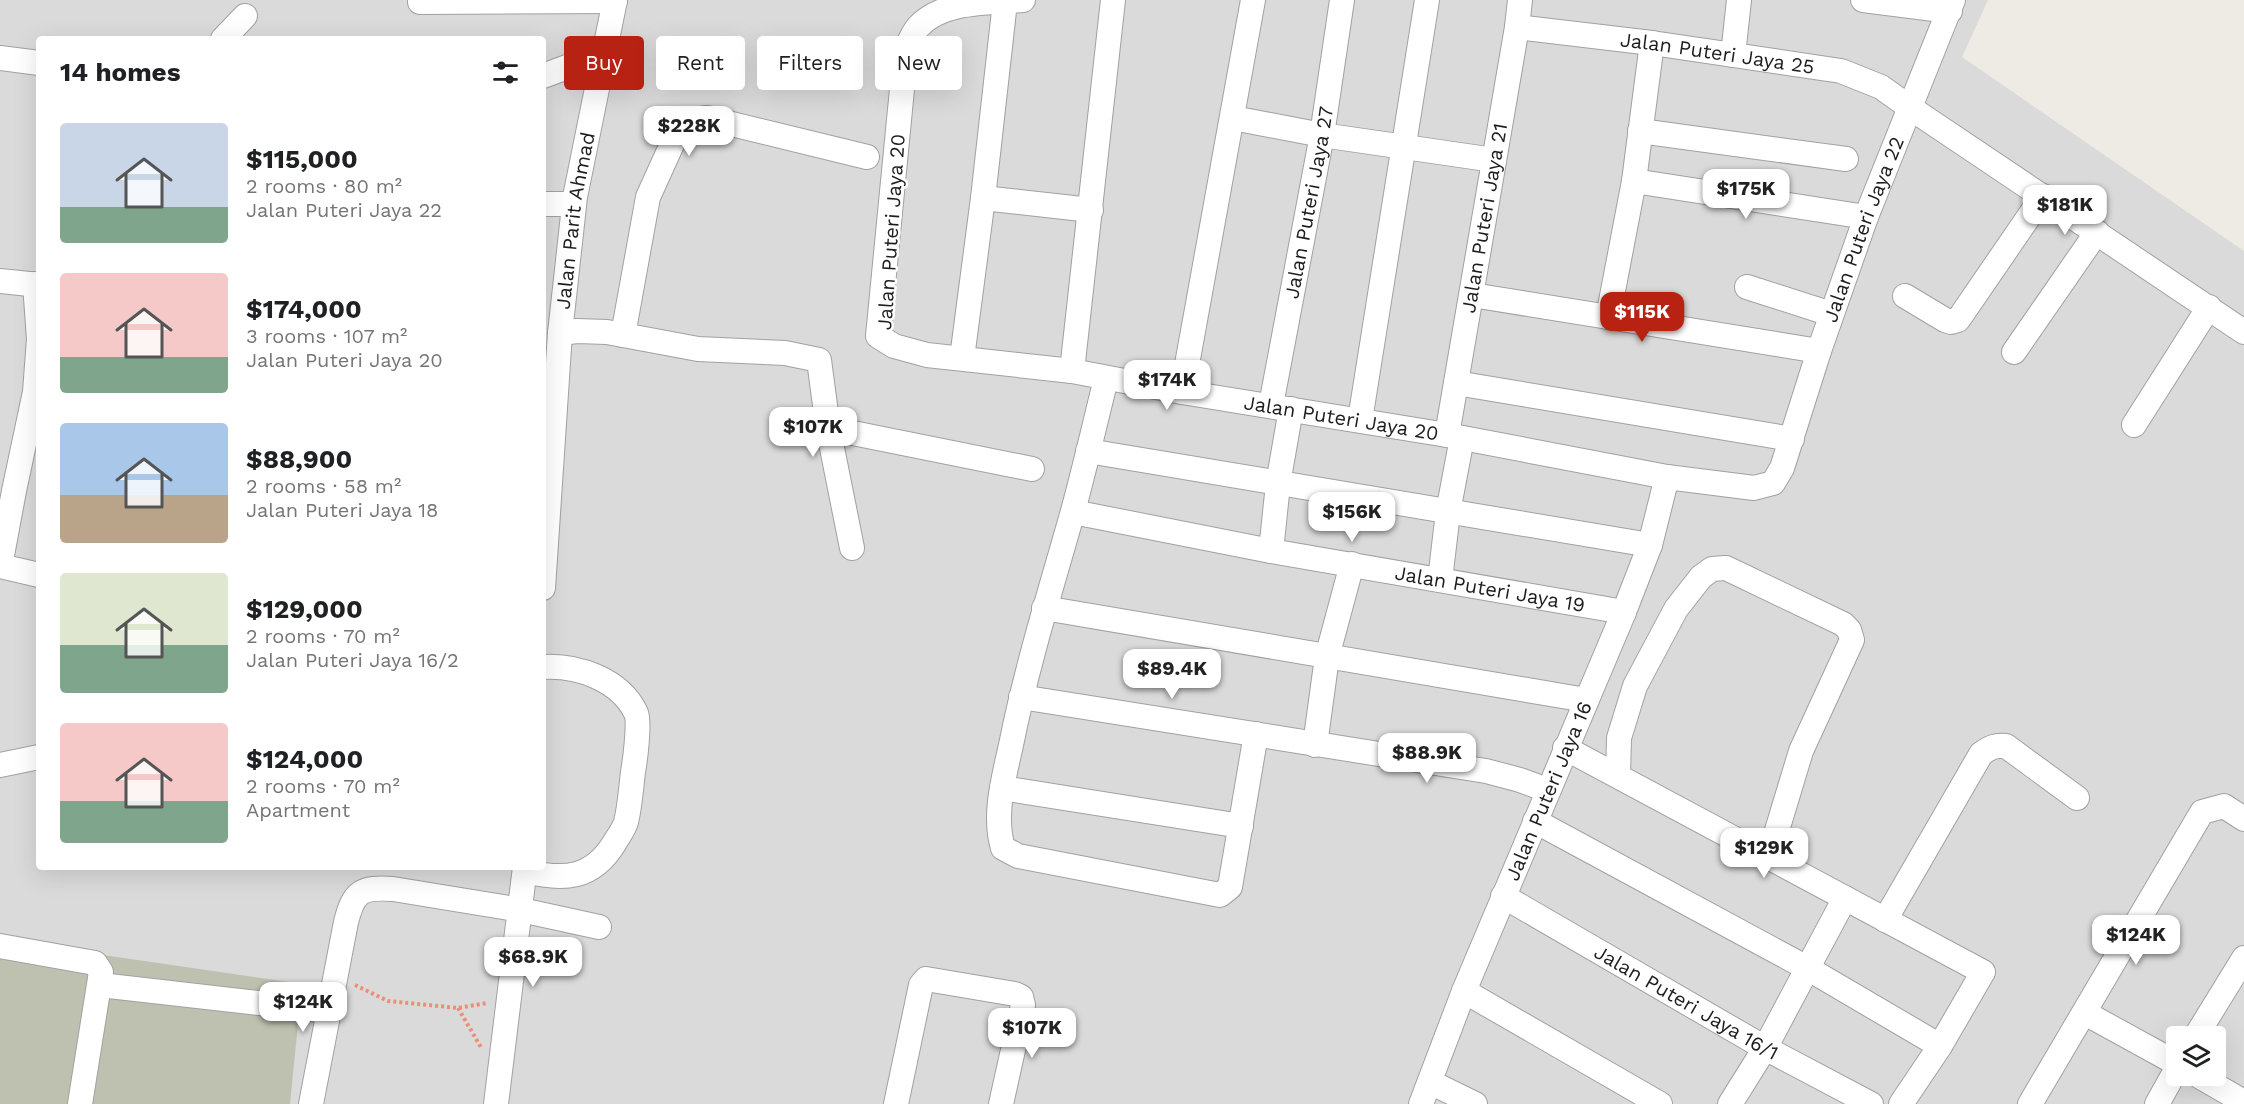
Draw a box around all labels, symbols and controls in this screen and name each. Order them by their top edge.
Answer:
street label: Jalan Puteri Jaya 25 [1619,27,1816,79]
chip: Buy [564,36,644,90]
chip: Rent [656,36,745,90]
chip: Filters [757,36,863,90]
chip: New [875,36,962,90]
icon: filters [489,56,522,89]
text: 14 homes [60,57,181,87]
street label: Jalan Puteri Jaya 27 [1279,105,1338,301]
pin: $228K [647,106,731,157]
text: $228K [657,113,721,137]
street label: Jalan Puteri Jaya 21 [1456,121,1512,315]
street label: Jalan Parit Ahmad [551,130,600,311]
street label: Jalan Puteri Jaya 20 [872,133,910,331]
street label: Jalan Puteri Jaya 22 [1818,133,1909,325]
text: $115,000 [246,144,358,174]
icon: home [108,147,180,219]
pin: $175K [1704,169,1788,220]
text: 2 rooms · 80 m² [246,174,402,198]
text: $175K [1717,176,1775,200]
pin: $181K [2023,185,2107,236]
text: $181K [2037,192,2093,216]
text: Jalan Puteri Jaya 22 [246,198,442,222]
pin: $115K [1600,292,1684,343]
text: $174,000 [246,294,362,324]
icon: home [108,297,180,369]
text: $115K [1614,299,1670,323]
text: 3 rooms · 107 m² [246,324,407,348]
text: Jalan Puteri Jaya 20 [246,348,443,372]
pin: $174K [1125,360,1209,411]
text: $174K [1138,367,1196,391]
street label: Jalan Puteri Jaya 20 [1242,390,1440,445]
pin: $107K [771,407,855,458]
text: $107K [783,414,843,438]
text: $88,900 [246,444,352,474]
icon: home [108,447,180,519]
text: 2 rooms · 58 m² [246,474,401,498]
pin: $156K [1310,492,1394,543]
text: Jalan Puteri Jaya 18 [246,498,438,522]
text: $156K [1322,499,1382,523]
street label: Jalan Puteri Jaya 19 [1393,561,1587,617]
text: $129,000 [246,594,363,624]
icon: home [108,597,180,669]
text: 2 rooms · 70 m² [246,624,400,648]
text: Jalan Puteri Jaya 16/2 [246,648,459,672]
pin: $89.4K [1123,649,1221,700]
text: $89.4K [1137,656,1207,680]
street label: Jalan Puteri Jaya 16 [1500,698,1597,884]
pin: $88.9K [1378,733,1476,784]
text: $88.9K [1392,740,1462,764]
text: $124,000 [246,744,363,774]
icon: home [108,747,180,819]
text: 2 rooms · 70 m² [246,774,400,798]
text: Apartment [246,798,350,822]
pin: $129K [1722,828,1806,879]
text: $129K [1734,835,1794,859]
pin: $124K [2094,915,2178,966]
text: $124K [2106,922,2166,946]
pin: $68.9K [484,937,582,988]
street label: Jalan Puteri Jaya 16/1 [1590,940,1783,1065]
text: $68.9K [498,944,568,968]
pin: $124K [261,982,345,1033]
text: $124K [273,989,333,1013]
pin: $107K [990,1008,1074,1059]
text: $107K [1002,1015,1062,1039]
map controls [2166,1026,2226,1086]
button: layers [2166,1026,2226,1086]

